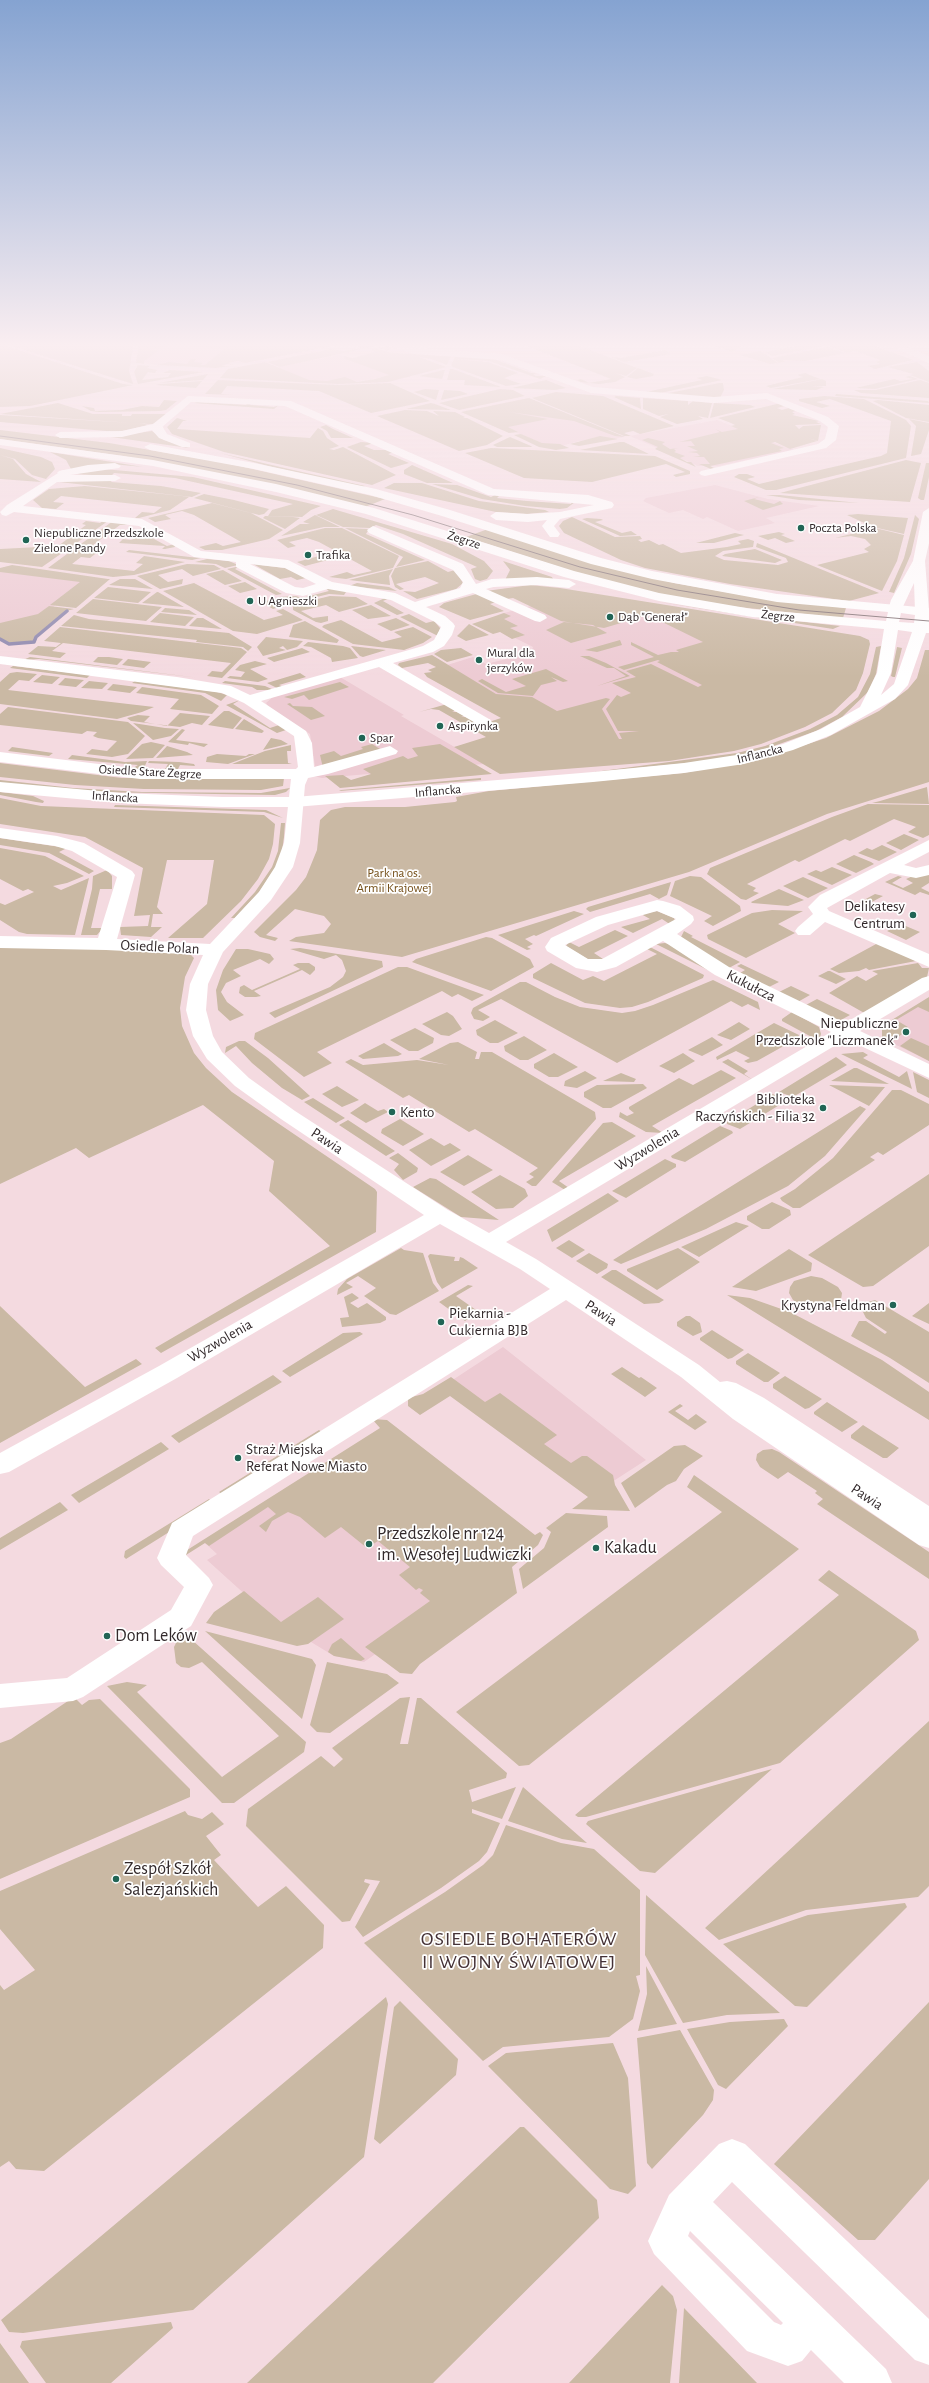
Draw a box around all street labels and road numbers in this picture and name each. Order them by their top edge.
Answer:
street label: Żegrze [445,527,483,553]
street label: Żegrze [760,606,796,626]
street label: Inflancka [736,741,784,767]
street label: Osiedle Stare Żegrze [98,762,202,782]
street label: Inflancka [414,781,462,801]
street label: Inflancka [91,788,139,806]
street label: Osiedle Polan [120,936,200,958]
street label: Kukułcza [723,966,779,1006]
street label: Wyzwolenia [612,1123,682,1175]
street label: Pawia [308,1124,346,1158]
street label: Pawia [581,1296,621,1330]
street label: Wyzwolenia [184,1315,256,1367]
street label: Pawia [848,1480,886,1514]

